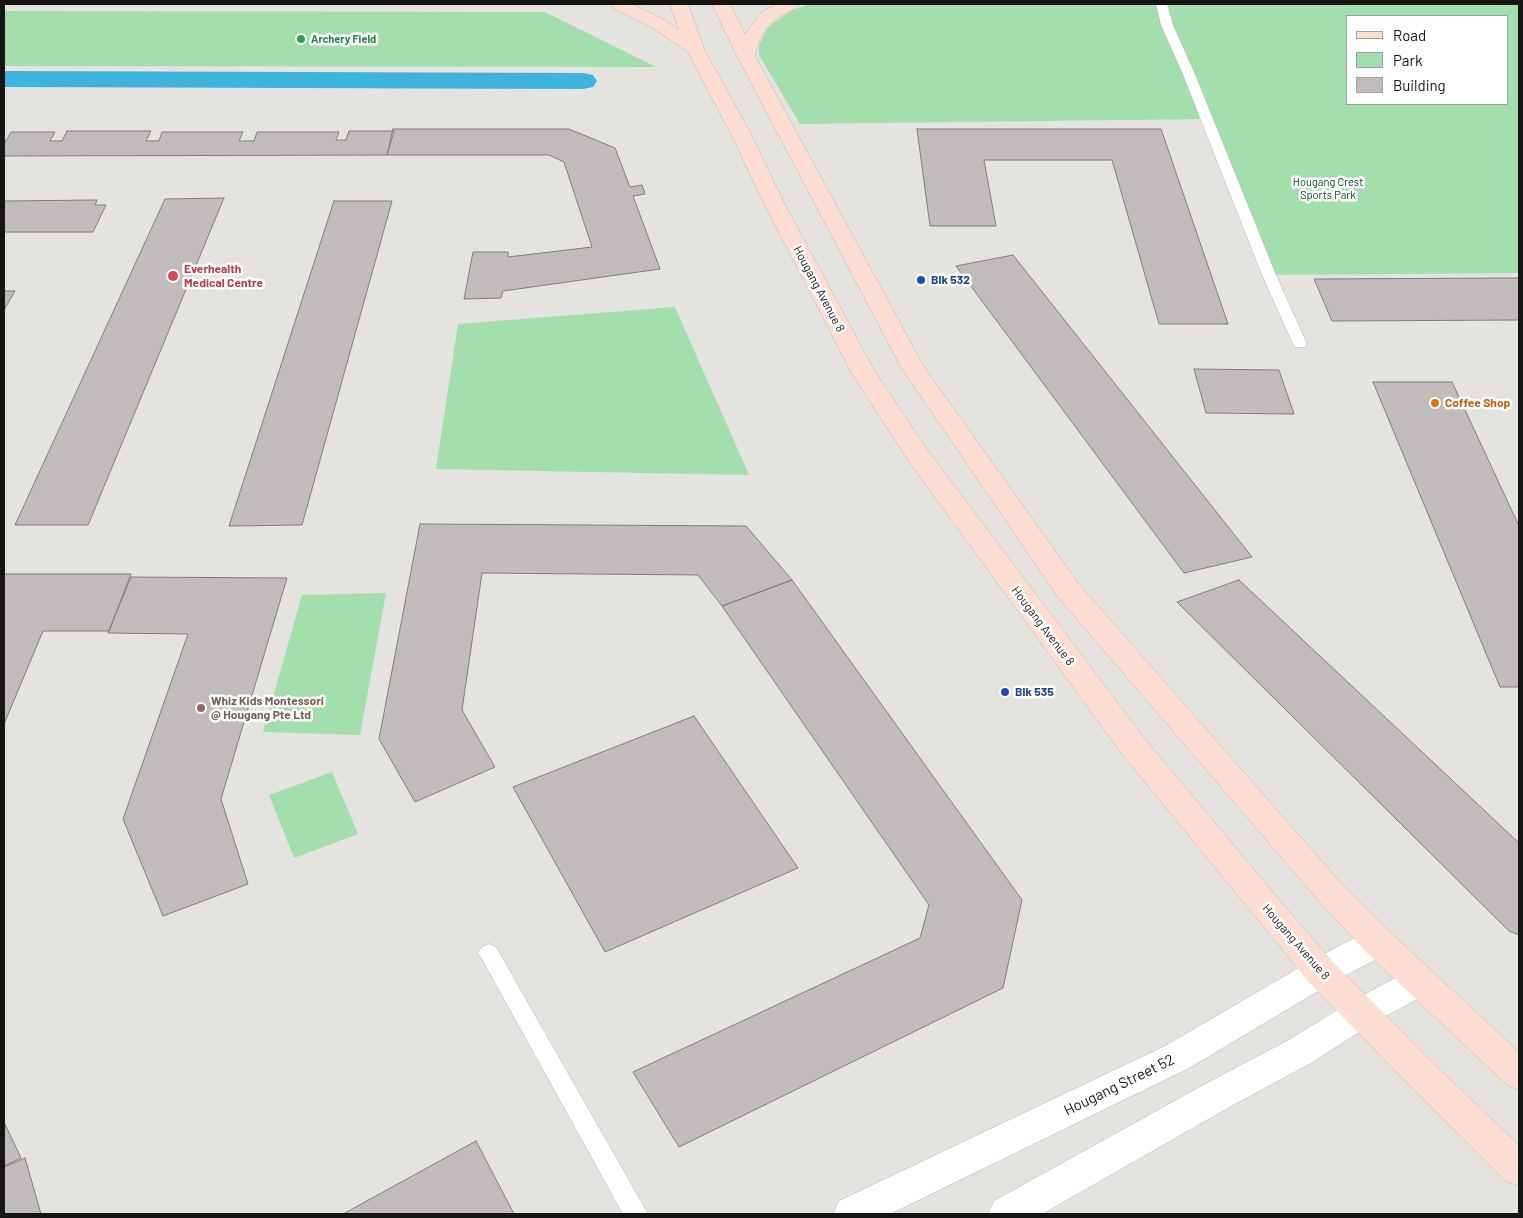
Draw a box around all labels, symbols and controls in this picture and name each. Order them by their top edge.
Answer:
legend [1346,15,1508,105]
text: Road [1393,26,1426,44]
place label: Archery Field [311,32,376,46]
marker: Archery Field [295,33,307,45]
text: Park [1393,51,1422,69]
text: Building [1393,76,1446,94]
park label: Hougang Crest Sports Park [1293,175,1363,201]
street label: Hougang Avenue 8 [790,243,848,335]
place label: Everhealth Medical Centre [184,262,263,290]
marker: Everhealth Medical Centre [166,269,180,283]
place label: Blk 532 [931,273,970,287]
marker: Blk 532 [915,274,927,286]
place label: Coffee Shop [1445,396,1510,410]
marker: Coffee Shop [1429,397,1441,409]
street label: Hougang Avenue 8 [1009,584,1077,668]
place label: Blk 535 [1015,685,1054,699]
marker: Blk 535 [999,686,1011,698]
place label: Whiz Kids Montessori @ Hougang Pte Ltd [211,694,324,722]
marker: Whiz Kids Montessori @ Hougang Pte Ltd [195,702,207,714]
street label: Hougang Avenue 8 [1259,901,1333,983]
street label: Hougang Street 52 [1061,1050,1177,1120]

